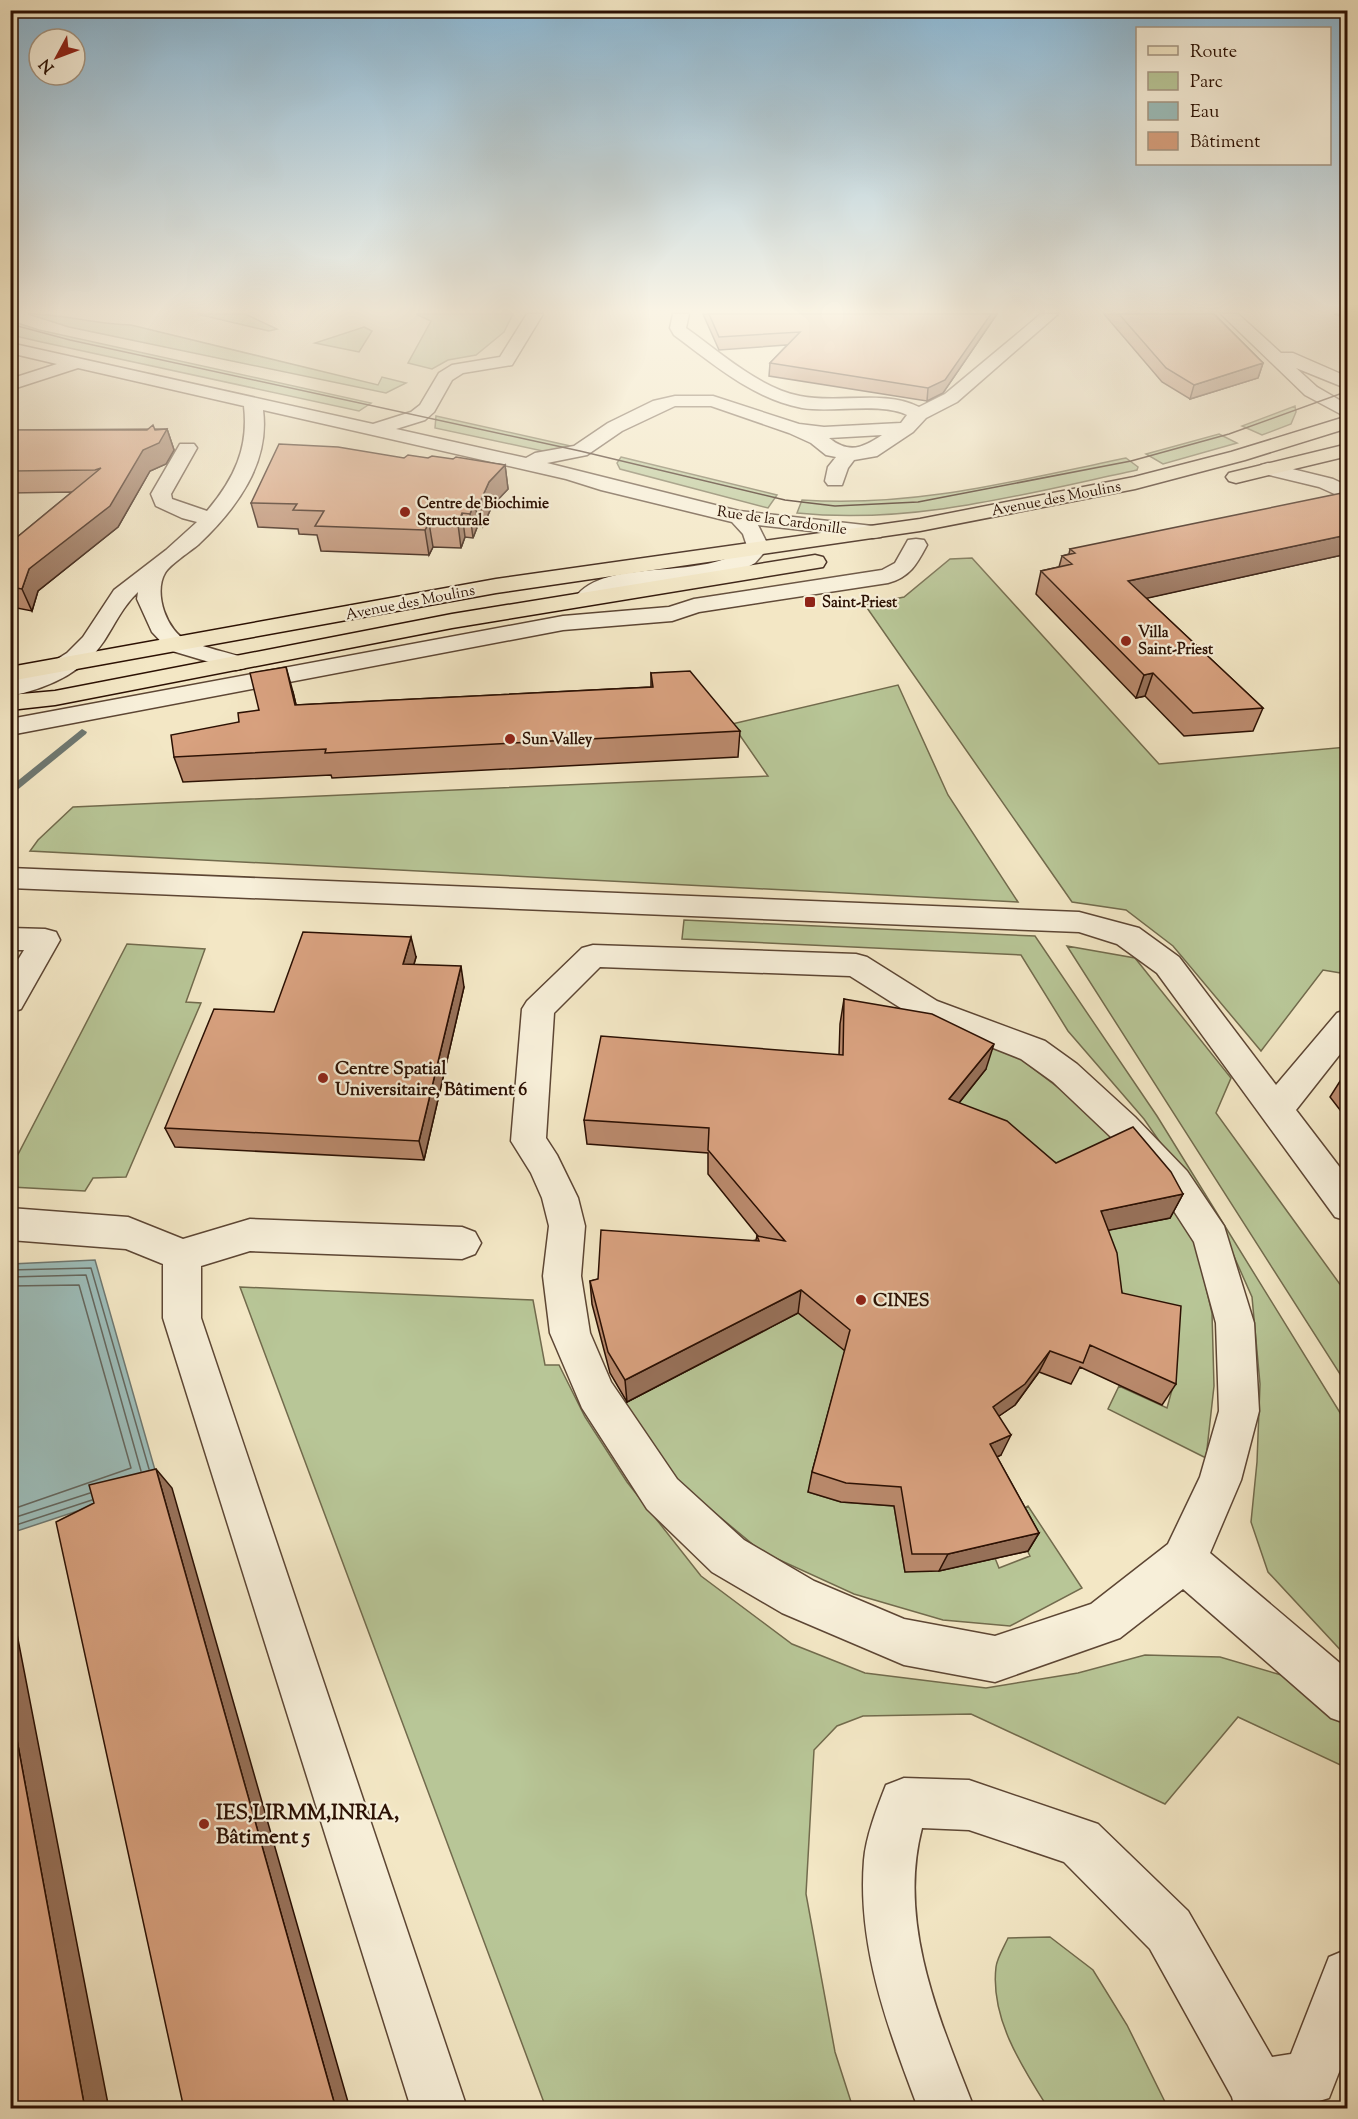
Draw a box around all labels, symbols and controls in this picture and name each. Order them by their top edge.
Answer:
north arrow [27,27,87,87]
legend [1136,27,1331,165]
text: Route [1190,40,1237,66]
text: N [35,53,60,78]
text: Parc [1190,70,1223,96]
text: Eau [1190,100,1219,126]
text: Bâtiment [1190,130,1260,156]
street label: Avenue des Moulins [990,477,1123,522]
place label: Centre de Biochimie Structurale [417,494,549,532]
street label: Rue de la Cardonille [715,502,848,541]
marker: Centre de Biochimie Structurale [398,505,412,519]
street label: Avenue des Moulins [344,581,477,626]
place label: Saint-Priest [822,593,898,614]
marker: Saint-Priest [803,595,817,609]
place label: Villa Saint-Priest [1138,623,1214,661]
marker: Villa Saint-Priest [1119,634,1133,648]
place label: Sun Valley [522,730,593,751]
marker: Sun Valley [503,732,517,746]
place label: Centre Spatial Universitaire, Bâtiment 6 [335,1057,527,1104]
marker: Centre Spatial Universitaire, Bâtiment 6 [316,1071,330,1085]
place label: CINES [873,1289,930,1315]
marker: CINES [854,1293,868,1307]
place label: IES,LIRMM,INRIA, Bâtiment 5 [216,1799,399,1853]
marker: IES,LIRMM,INRIA, Bâtiment 5 [197,1817,211,1831]

